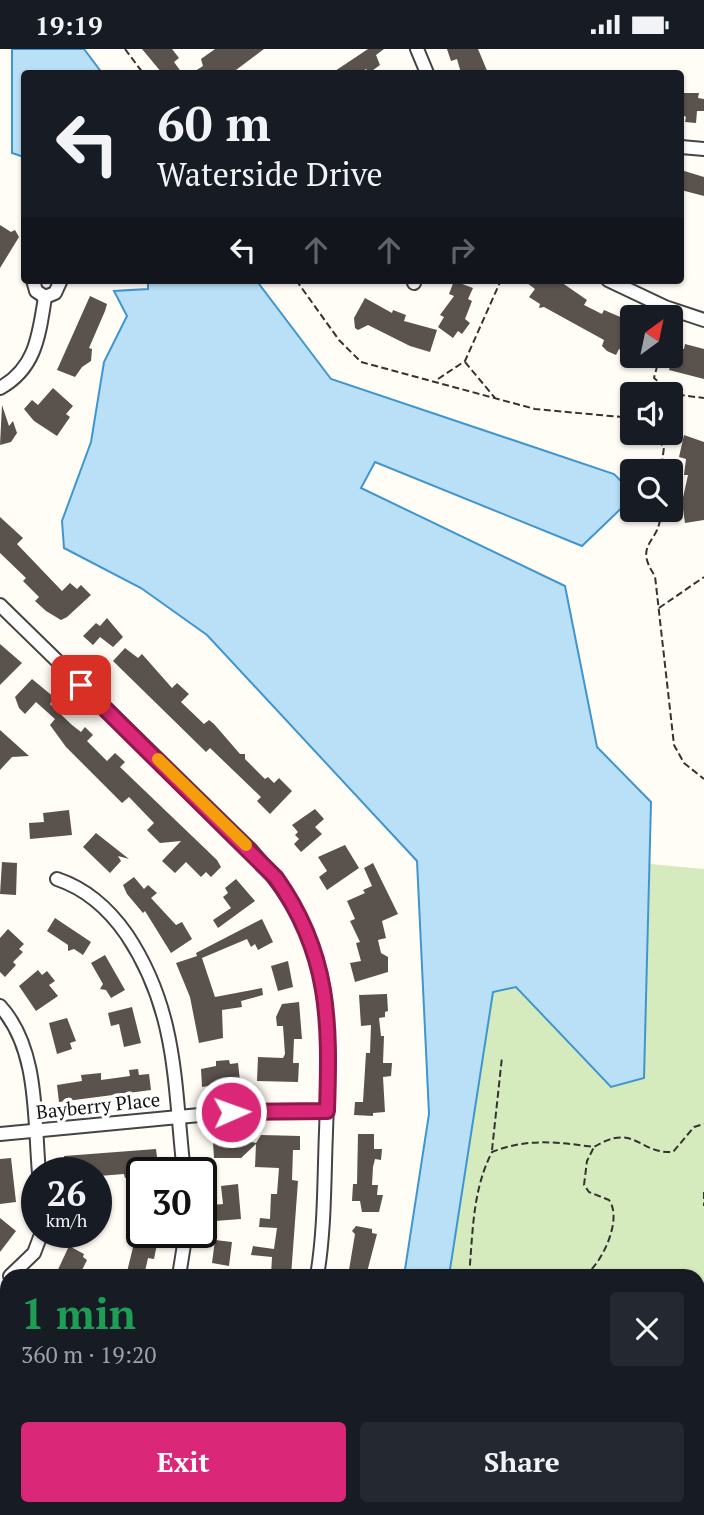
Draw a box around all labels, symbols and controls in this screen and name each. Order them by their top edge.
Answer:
text: 19:19 [35,8,103,42]
text: 60 m [157,90,271,155]
icon: left [42,98,133,189]
text: Waterside Drive [157,153,383,195]
icon: left [224,231,262,269]
icon: ahead [297,231,335,269]
icon: ahead [370,231,408,269]
icon: right [443,231,481,269]
north arrow [620,305,682,367]
map controls [620,305,683,522]
button: sound [620,382,683,445]
button: search [620,459,683,522]
pin [51,655,111,715]
icon: arrive [62,666,100,704]
position arrow [194,1075,268,1149]
street label: Bayberry Place [35,1086,161,1124]
speed limit sign: 30 [126,1157,217,1248]
text: 26 [47,1170,86,1216]
text: km/h [46,1208,87,1232]
text: 1 min [21,1285,136,1341]
button: close [610,1292,684,1366]
text: 360 m · 19:20 [21,1339,156,1370]
button: Exit [21,1422,346,1502]
button: Share [360,1422,684,1502]

